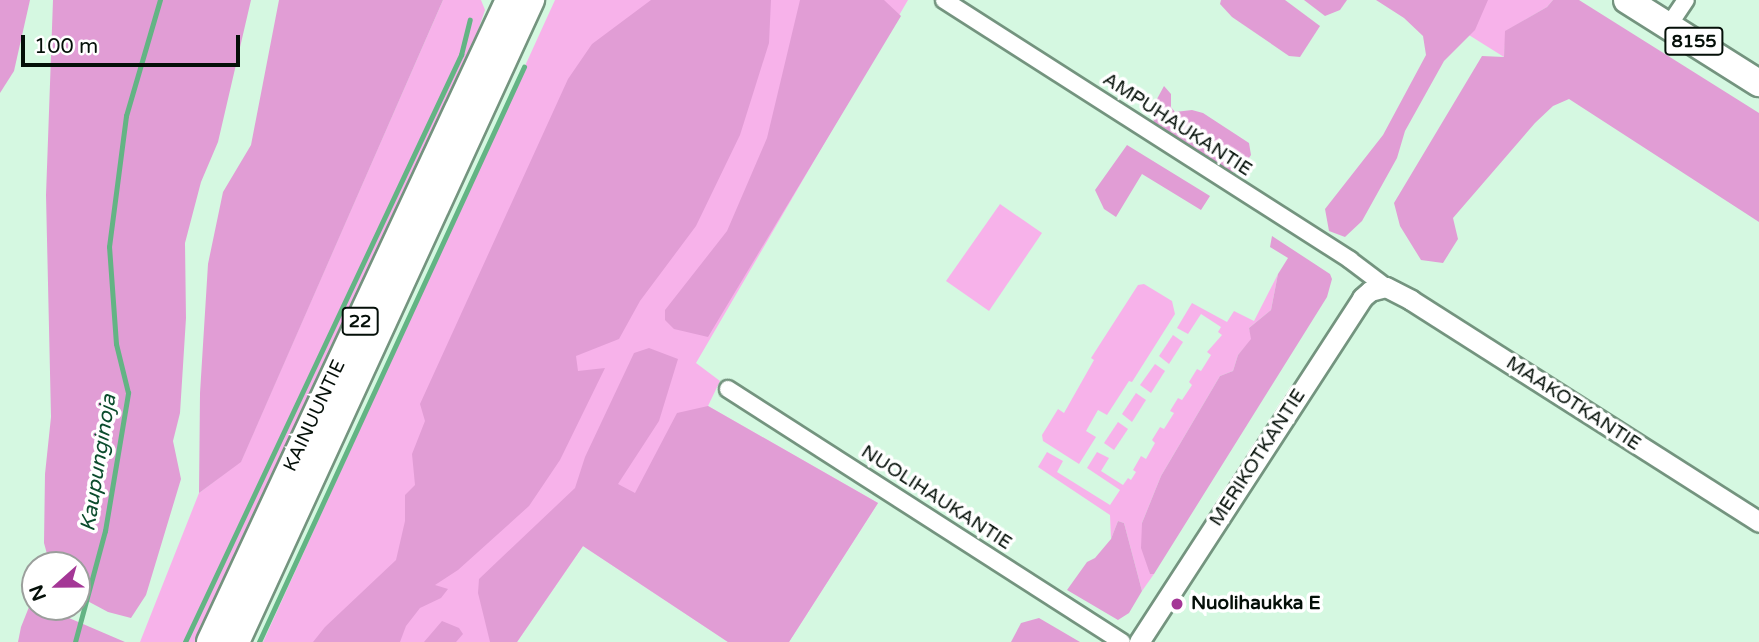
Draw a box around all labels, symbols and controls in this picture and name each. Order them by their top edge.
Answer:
scale bar [24,21,243,65]
road number: 8155 [1664,26,1724,56]
text: 100 m [34,34,98,59]
street label: AMPUHAUKANTIE [1098,68,1256,182]
road number: 22 [341,306,379,335]
street label: MAAKOTKANTIE [1501,352,1645,456]
street label: KAINUUNTIE [279,357,351,475]
street label: MERIKOTKANTIE [1205,385,1311,531]
water label: Kaupunginoja [76,393,122,533]
street label: NUOLIHAUKANTIE [856,441,1016,555]
north arrow [21,551,91,621]
text: N [25,582,51,604]
place label: Nuolihaukka E [1191,593,1321,615]
marker: Nuolihaukka E [1169,596,1185,612]

